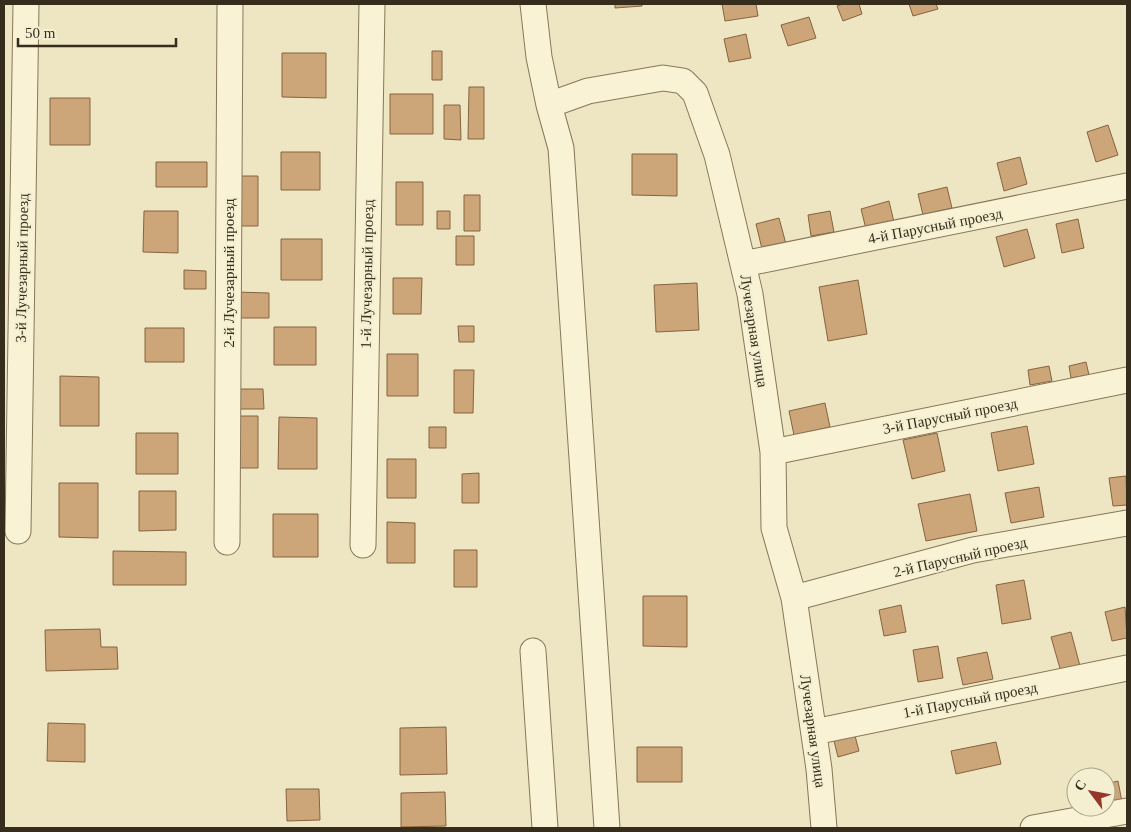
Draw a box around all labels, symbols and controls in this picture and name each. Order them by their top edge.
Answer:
scale bar [18,15,175,47]
text: 50 m [25,25,56,41]
street label: 3-й Лучезарный проезд [13,193,31,343]
street label: 2-й Лучезарный проезд [221,198,237,348]
street label: 1-й Лучезарный проезд [358,199,376,349]
street label: 4-й Парусный проезд [867,205,1004,247]
street label: Лучезарная улица [737,273,771,389]
street label: 3-й Парусный проезд [882,395,1019,437]
street label: 2-й Парусный проезд [892,534,1029,580]
street label: Лучезарная улица [797,673,829,789]
street label: 1-й Парусный проезд [902,679,1039,721]
north arrow [1066,767,1116,817]
text: С [1071,777,1089,794]

